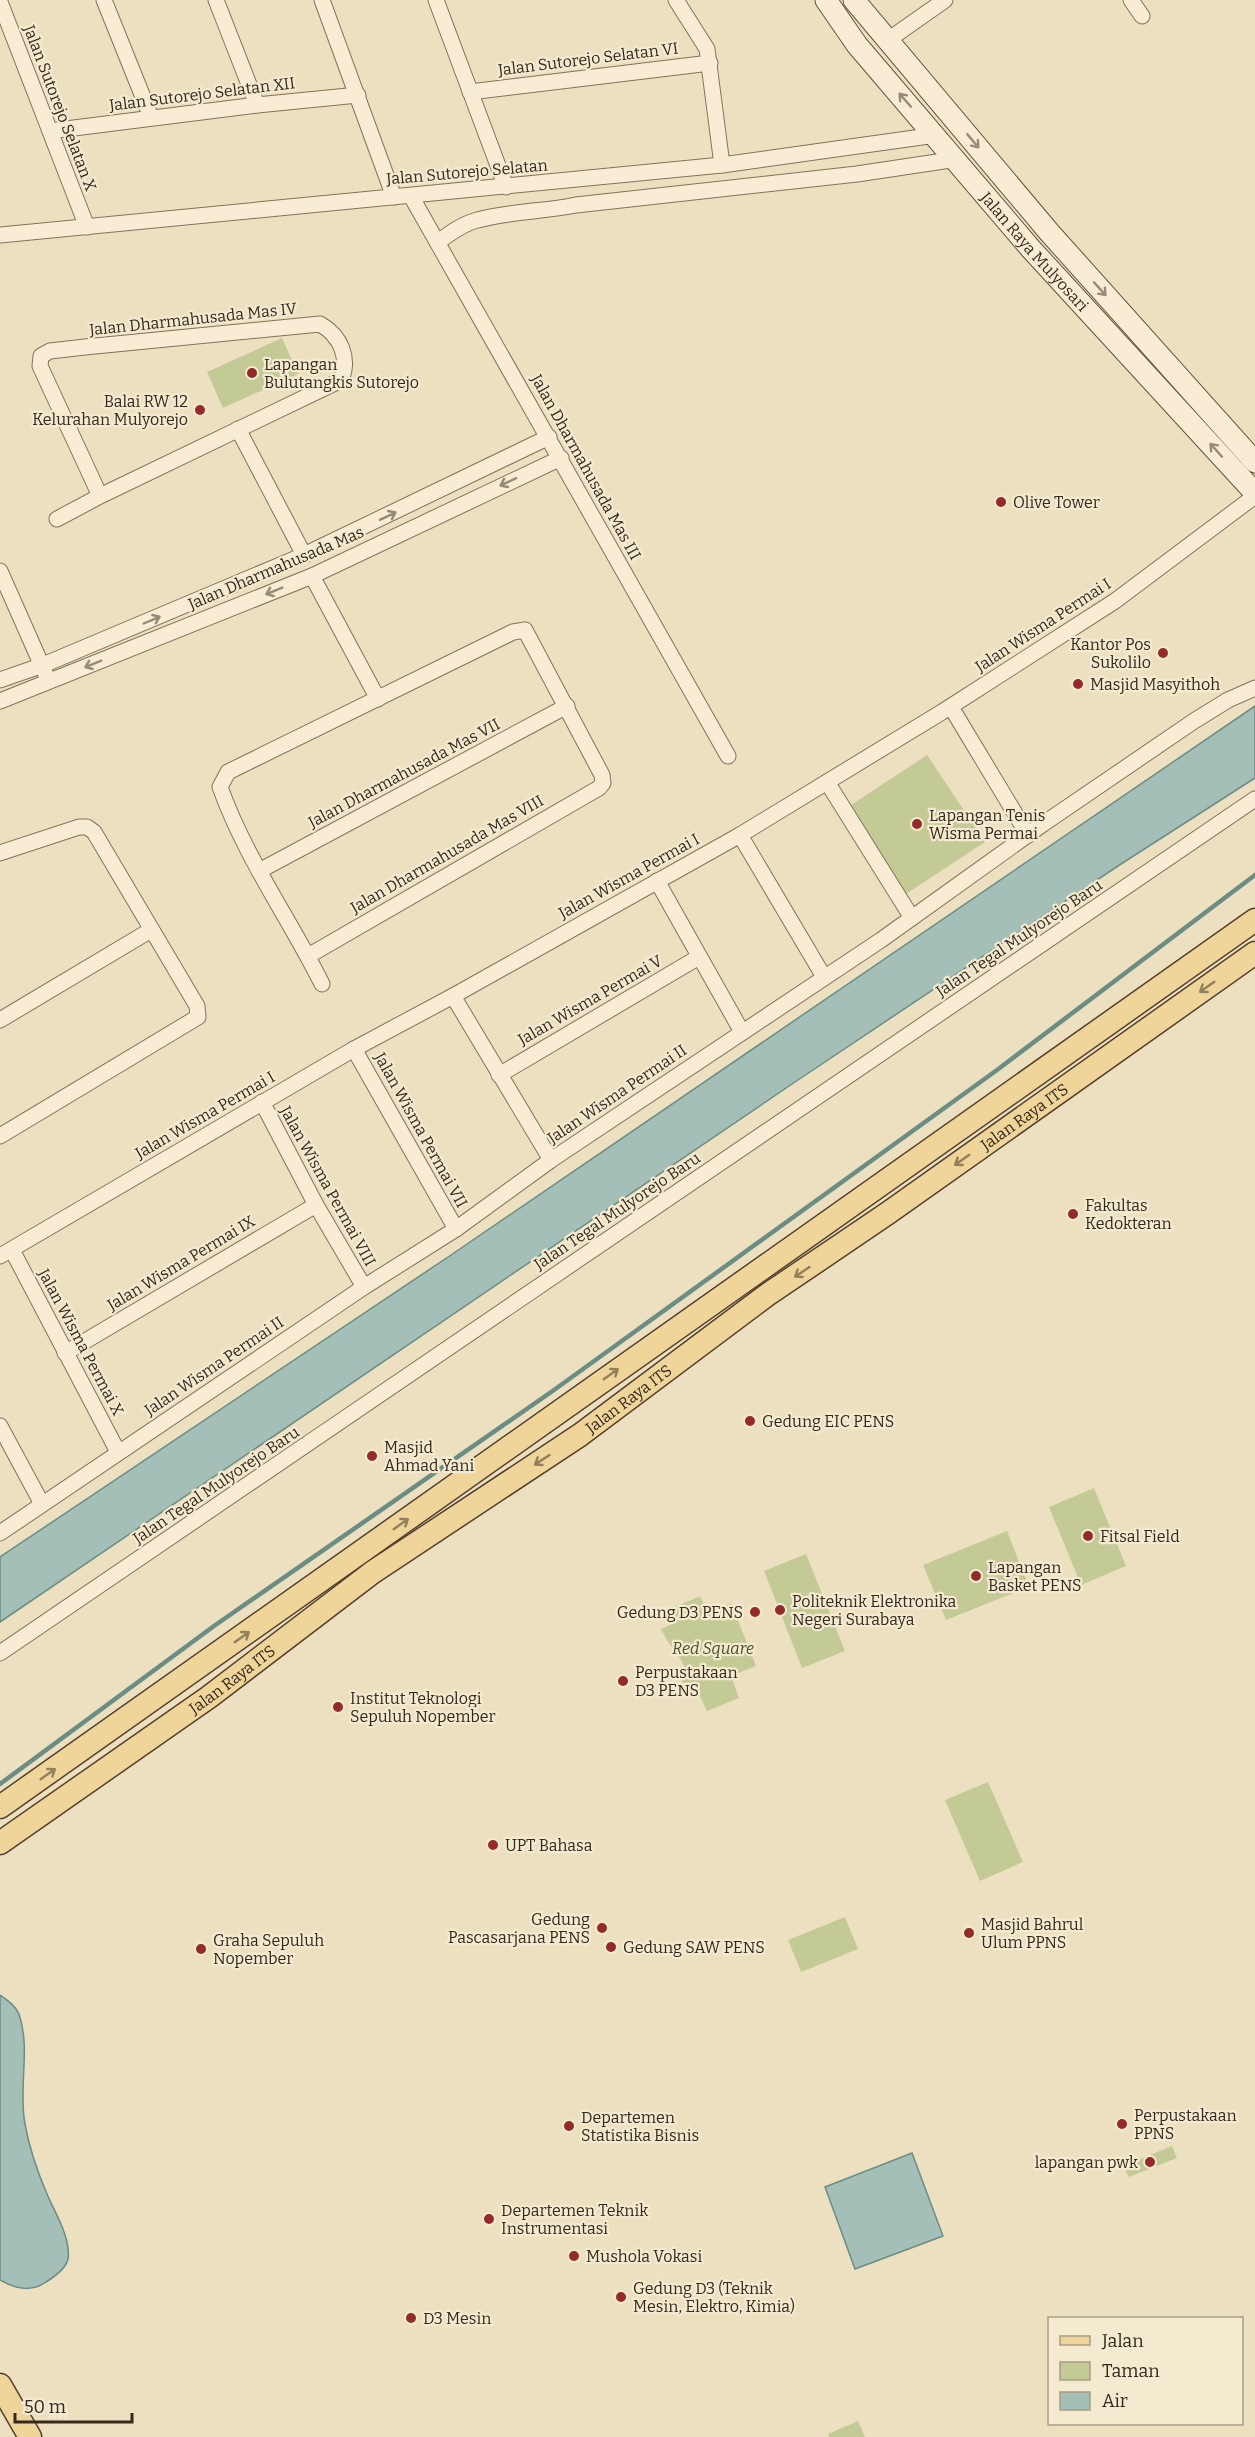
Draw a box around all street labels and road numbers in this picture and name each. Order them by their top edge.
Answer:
street label: Jalan Sutorejo Selatan X [19,21,100,194]
street label: Jalan Sutorejo Selatan VI [496,39,679,80]
street label: Jalan Sutorejo Selatan XII [107,73,296,115]
street label: Jalan Sutorejo Selatan [385,155,548,189]
street label: Jalan Raya Mulyosari [976,187,1093,315]
street label: Jalan Dharmahusada Mas IV [87,299,299,339]
street label: Jalan Dharmahusada Mas III [527,370,645,563]
street label: Jalan Dharmahusada Mas [184,522,367,614]
street label: Jalan Wisma Permai I [971,574,1114,677]
street label: Jalan Dharmahusada Mas VII [304,714,503,832]
street label: Jalan Dharmahusada Mas VIII [346,791,547,918]
street label: Jalan Wisma Permai I [554,829,703,923]
street label: Jalan Tegal Mulyorejo Baru [932,875,1106,1001]
street label: Jalan Wisma Permai V [514,950,666,1050]
street label: Jalan Wisma Permai II [543,1040,690,1148]
street label: Jalan Wisma Permai VII [370,1048,472,1211]
street label: Jalan Wisma Permai I [131,1067,278,1163]
street label: Jalan Raya ITS [976,1079,1072,1155]
street label: Jalan Wisma Permai VIII [276,1102,380,1269]
street label: Jalan Tegal Mulyorejo Baru [530,1148,704,1274]
street label: Jalan Wisma Permai IX [103,1211,258,1315]
street label: Jalan Wisma Permai X [34,1264,128,1419]
street label: Jalan Wisma Permai II [140,1312,287,1420]
street label: Jalan Raya ITS [581,1360,675,1438]
street label: Jalan Tegal Mulyorejo Baru [129,1422,303,1548]
street label: Jalan Raya ITS [184,1641,279,1718]

